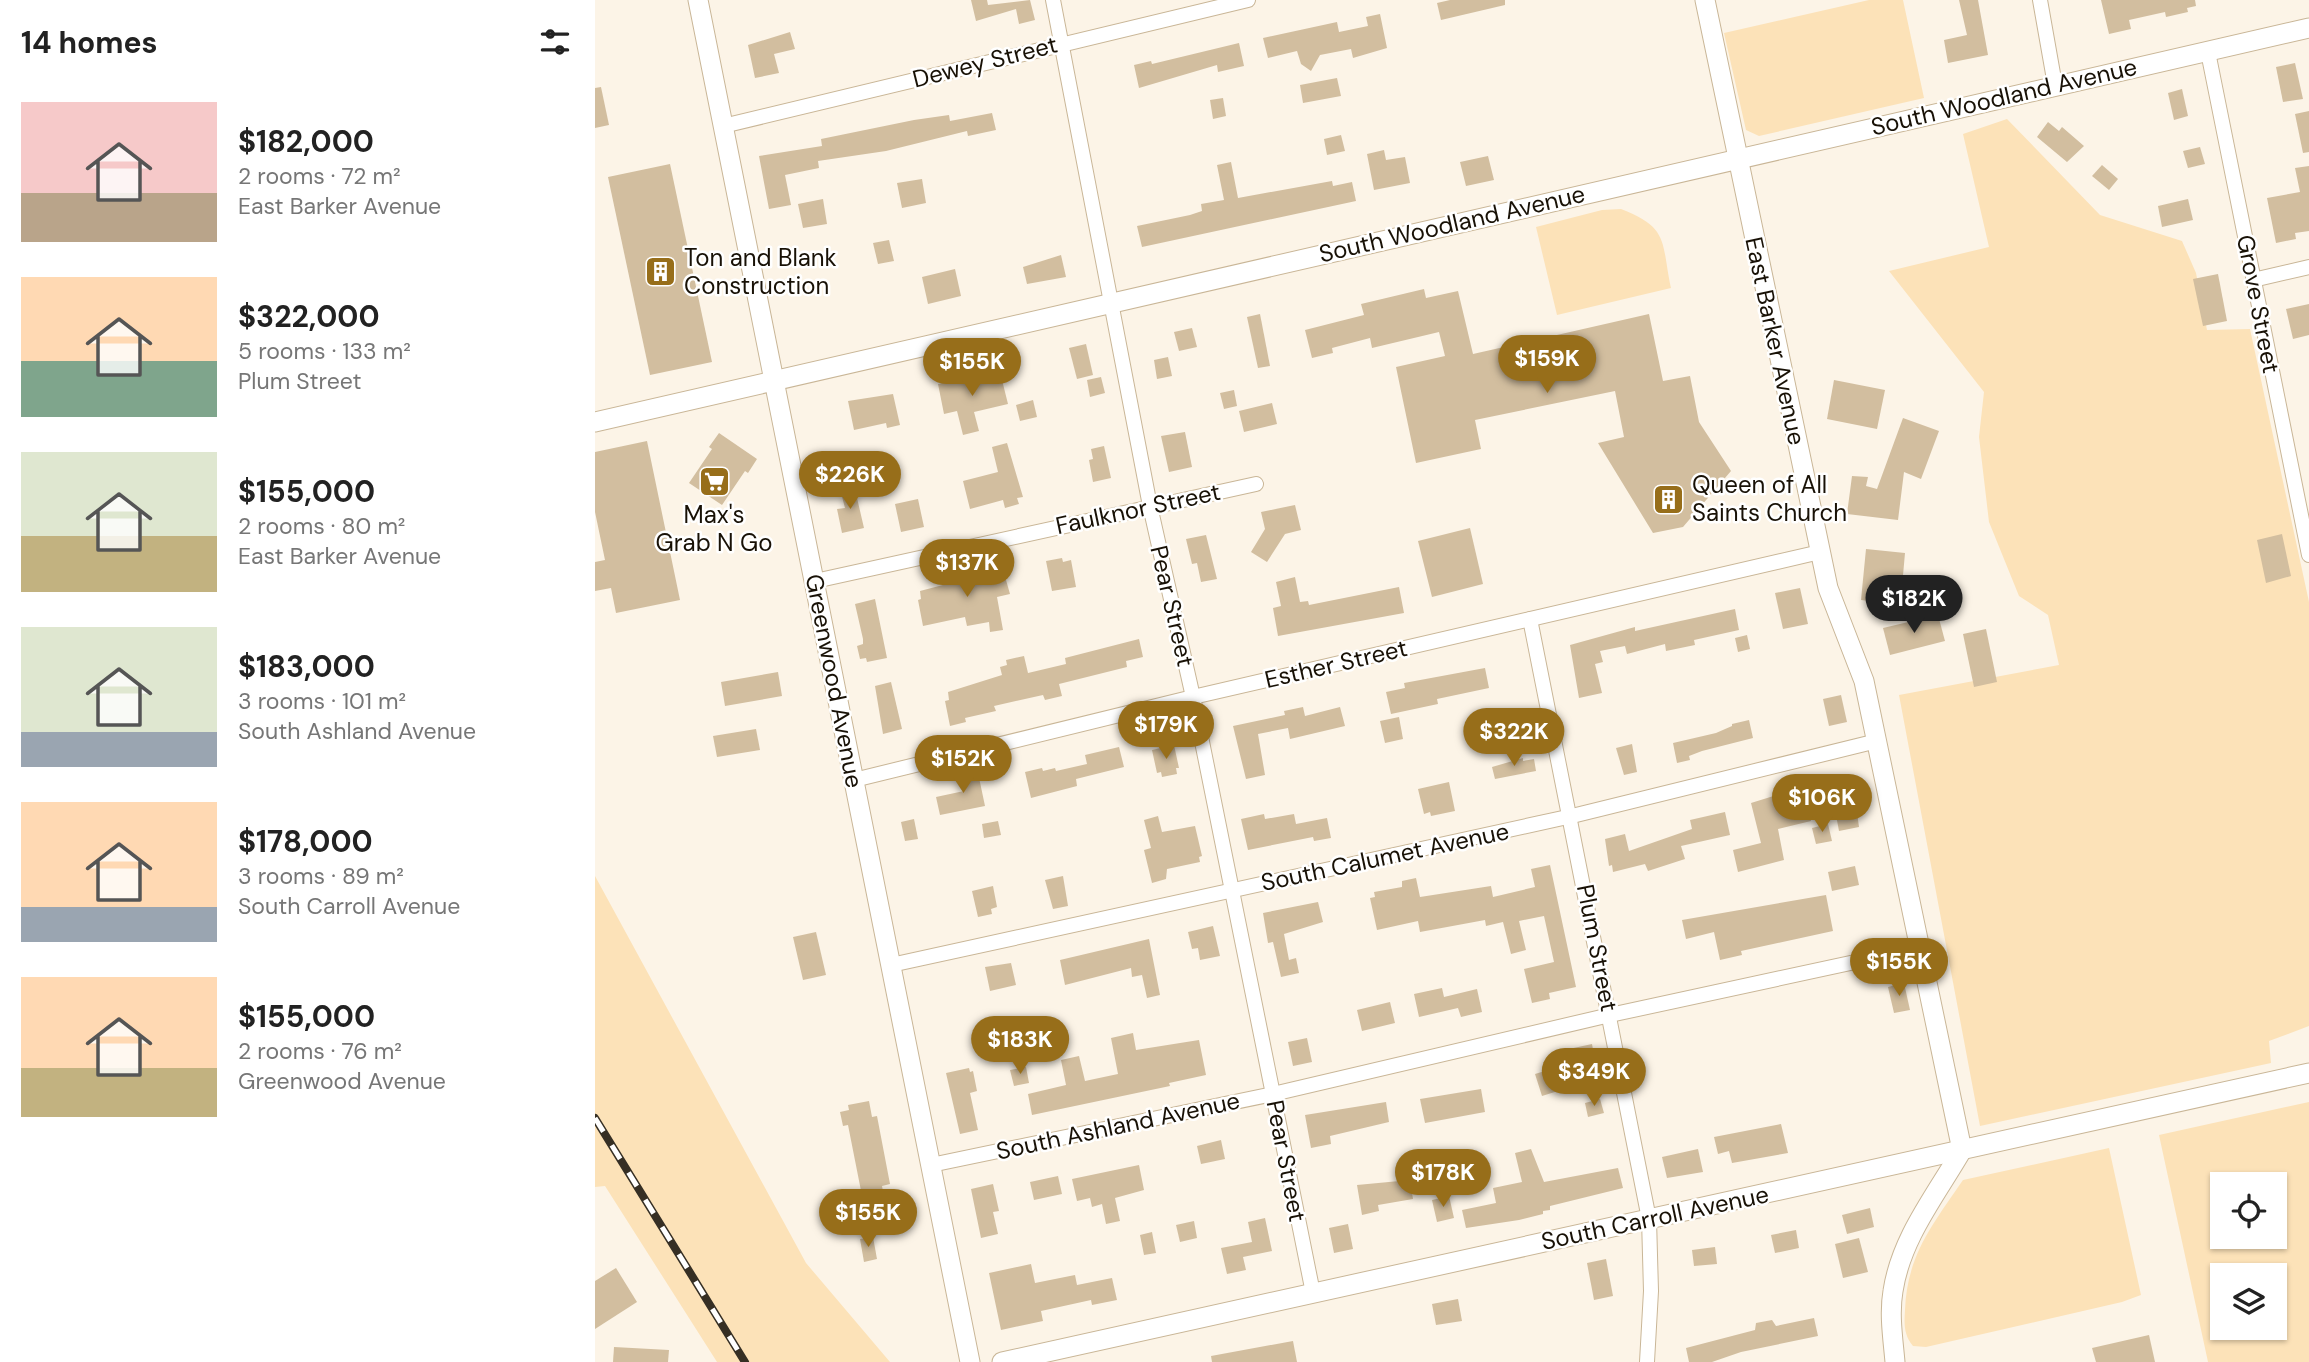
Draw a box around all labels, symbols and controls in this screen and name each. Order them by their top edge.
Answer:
text: 14 homes [21,23,158,62]
icon: filters [536,23,574,61]
street label: Dewey Street [909,29,1061,95]
street label: South Woodland Avenue [1868,51,2140,142]
text: $182,000 [238,122,374,161]
icon: home [77,130,161,214]
text: 2 rooms · 72 m² [238,161,401,191]
street label: South Woodland Avenue [1316,178,1588,269]
text: East Barker Avenue [238,191,441,221]
street label: Grove Street [2230,232,2287,376]
street label: East Barker Avenue [1738,234,1813,448]
place label: Ton and Blank Construction [684,242,837,301]
building icon: Ton and Blank Construction [644,255,678,289]
text: $322,000 [238,297,380,336]
icon: home [77,305,161,389]
text: 5 rooms · 133 m² [238,336,411,366]
pin: $159K [1498,336,1596,395]
pin: $155K [923,338,1021,398]
text: $159K [1514,343,1580,373]
text: $155K [939,346,1005,376]
text: Plum Street [238,366,361,396]
pin: $226K [801,452,899,511]
text: $226K [815,459,885,489]
supermarket icon: Max's Grab N Go [697,464,731,498]
place label: Queen of All Saints Church [1692,469,1847,528]
text: $155,000 [238,472,375,511]
street label: Faulknor Street [1053,476,1223,541]
icon: home [77,480,161,564]
building icon: Queen of All Saints Church [1652,482,1686,516]
place label: Max's Grab N Go [656,499,772,558]
text: 2 rooms · 80 m² [238,511,405,541]
pin: $137K [918,540,1016,599]
text: East Barker Avenue [238,541,441,571]
street label: Pear Street [1144,542,1201,669]
text: $137K [935,547,999,577]
street label: Greenwood Avenue [799,571,870,790]
pin: $182K [1865,576,1963,635]
text: $182K [1882,583,1946,613]
street label: Esther Street [1262,632,1410,695]
text: $183,000 [238,647,375,686]
icon: home [77,655,161,739]
text: 3 rooms · 101 m² [238,686,406,716]
pin: $179K [1117,702,1215,761]
pin: $322K [1465,708,1563,768]
text: $179K [1134,709,1198,739]
text: South Ashland Avenue [238,716,476,746]
text: $322K [1479,716,1549,746]
pin: $152K [914,736,1012,795]
text: $152K [931,743,995,773]
pin: $106K [1773,774,1871,834]
text: $106K [1788,782,1856,812]
street label: South Calumet Avenue [1258,815,1512,898]
text: $178,000 [238,822,373,861]
icon: home [77,830,161,914]
text: 3 rooms · 89 m² [238,861,404,891]
street label: Plum Street [1570,882,1625,1014]
text: South Carroll Avenue [238,891,460,921]
pin: $155K [1850,939,1948,998]
text: $155K [1866,946,1932,976]
text: $155,000 [238,997,375,1036]
icon: home [77,1005,161,1089]
pin: $183K [971,1016,1069,1076]
text: $183K [987,1024,1053,1054]
text: 2 rooms · 76 m² [238,1036,402,1066]
pin: $349K [1545,1048,1643,1108]
text: $349K [1558,1056,1630,1086]
text: Greenwood Avenue [238,1066,446,1096]
street label: South Ashland Avenue [993,1085,1243,1167]
street label: Pear Street [1260,1097,1313,1224]
pin: $178K [1394,1150,1492,1209]
text: $178K [1411,1157,1475,1187]
map controls [2210,1172,2287,1340]
button: locate [2210,1172,2287,1249]
street label: South Carroll Avenue [1538,1178,1772,1257]
pin: $155K [819,1190,917,1249]
text: $155K [835,1197,901,1227]
button: layers [2210,1263,2287,1340]

